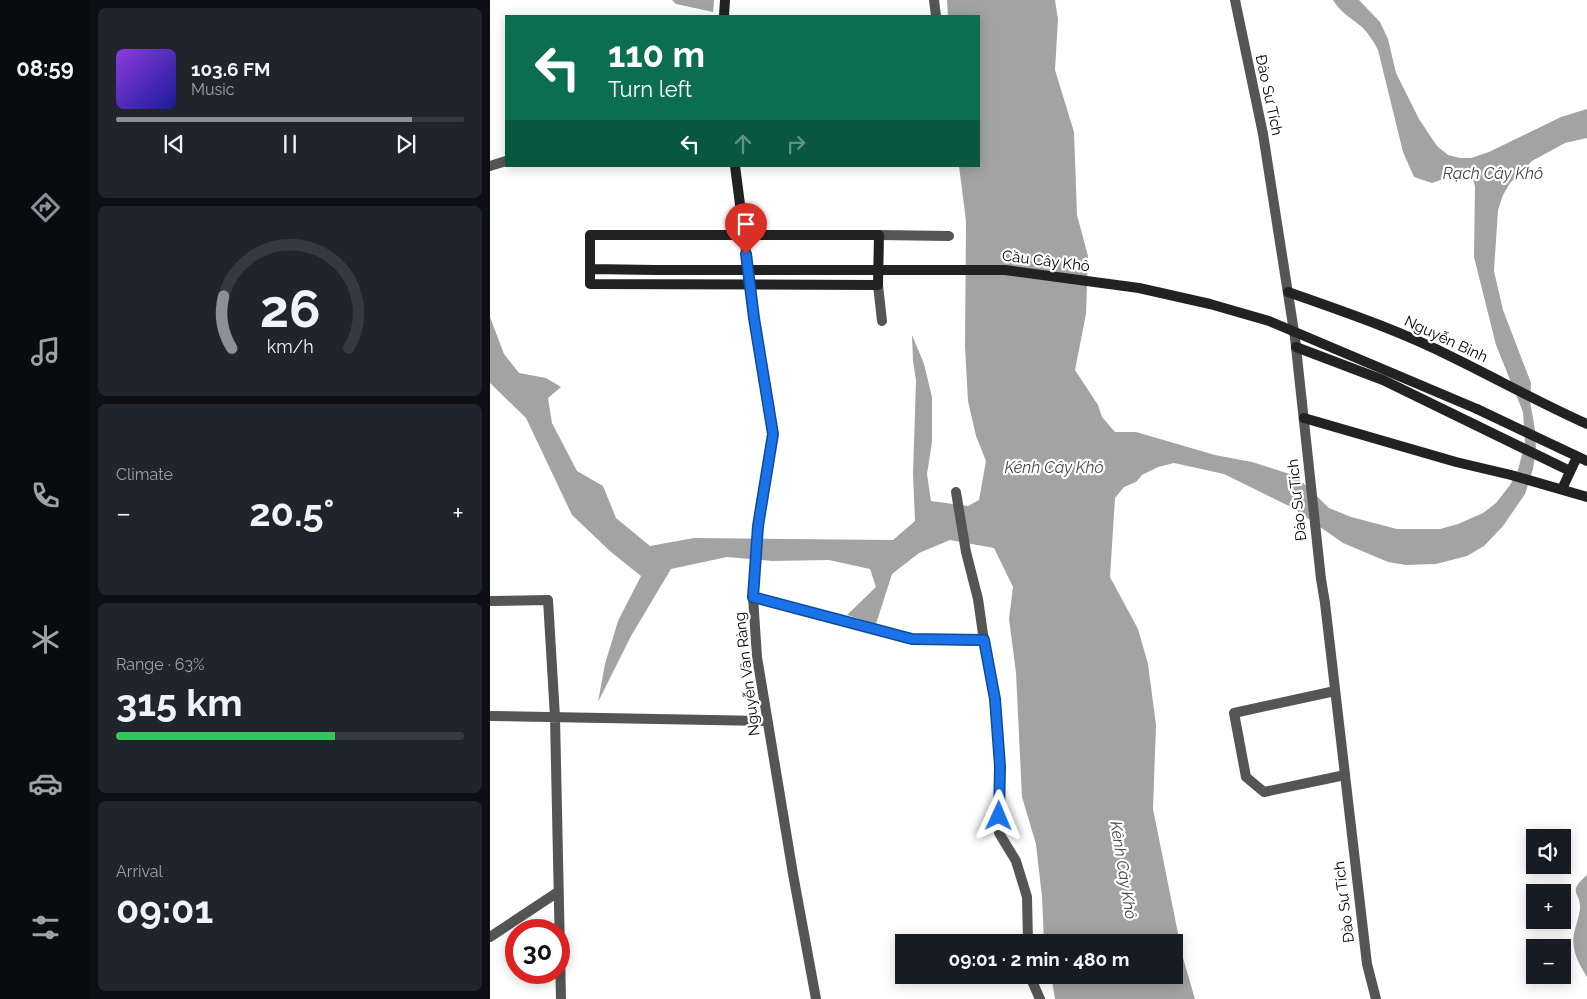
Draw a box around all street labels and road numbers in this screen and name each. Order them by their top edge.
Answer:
street label: Đào Sư Tích [1252,53,1286,137]
street label: Cầu Cây Khô [1001,247,1091,275]
street label: Nguyễn Bình [1401,312,1491,366]
street label: Đào Sư Tích [1284,458,1310,542]
street label: Nguyễn Văn Ràng [730,611,764,737]
street label: Đào Sư Tích [1330,860,1358,944]

